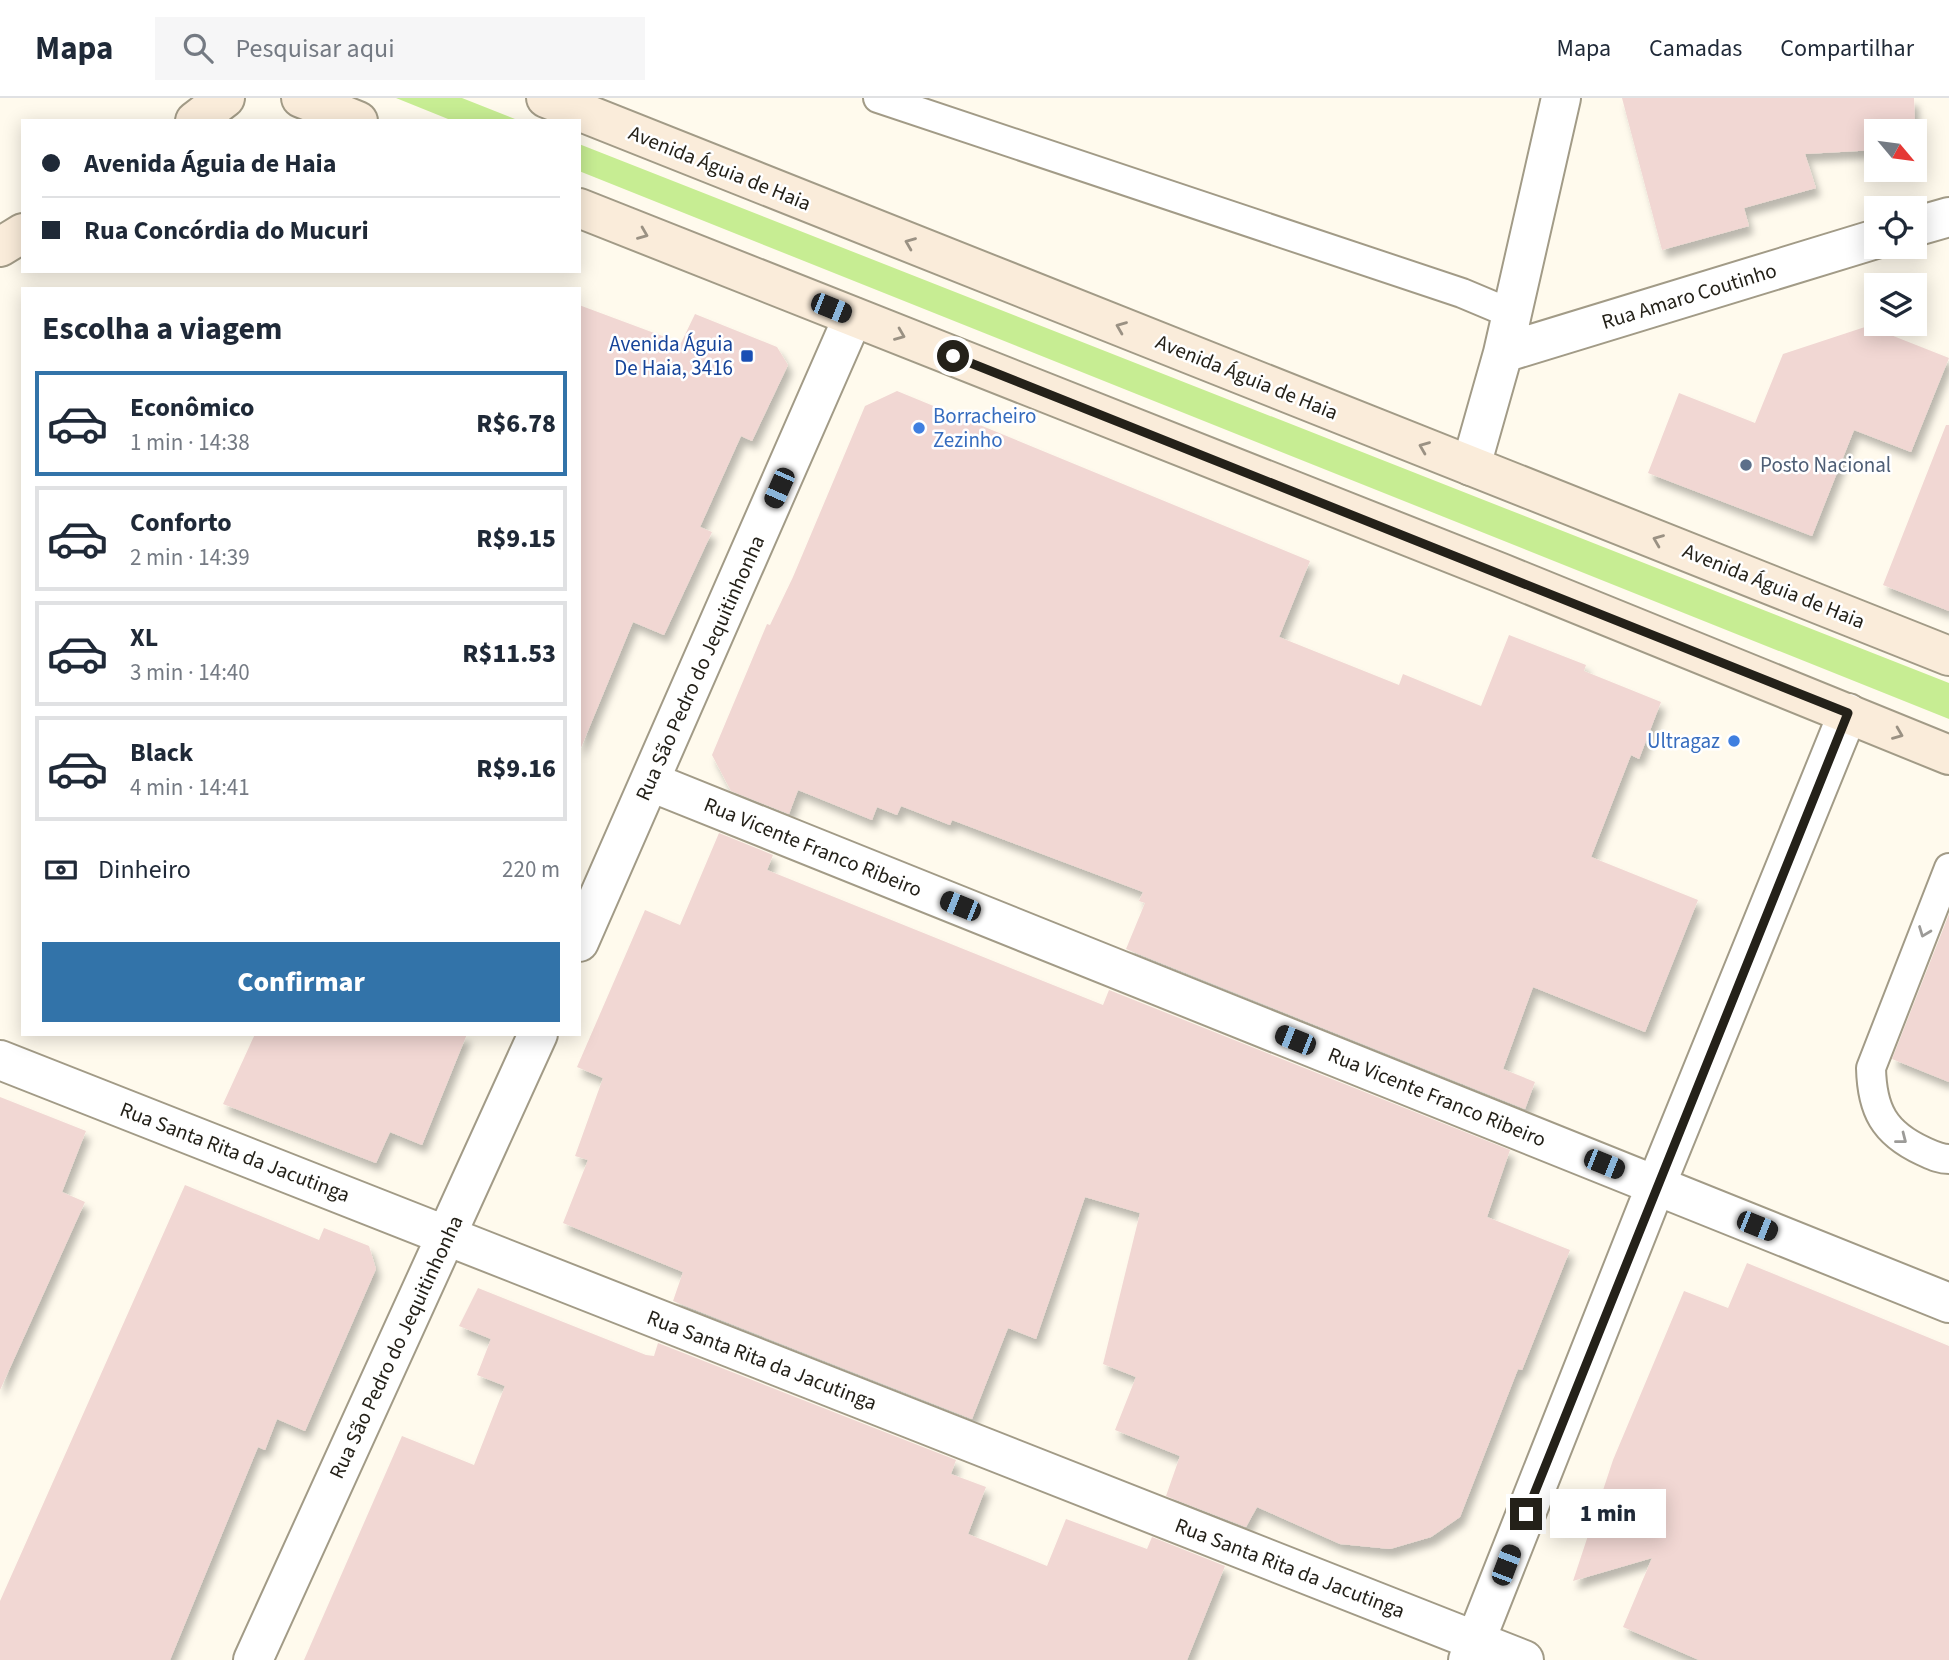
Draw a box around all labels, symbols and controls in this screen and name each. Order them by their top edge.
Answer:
search box [155,17,645,80]
text: Mapa [35,25,113,72]
icon: search [179,29,217,67]
text: Pesquisar aqui [235,30,395,67]
text: Mapa [1556,31,1611,66]
text: Camadas [1649,31,1742,66]
text: Compartilhar [1780,31,1914,66]
street label: Avenida Águia de Haia [624,118,816,218]
north arrow [1864,119,1927,182]
map controls [1864,119,1927,336]
text: Avenida Águia de Haia [84,145,336,182]
button: locate [1864,196,1927,259]
text: Rua Concórdia do Mucuri [84,212,369,249]
one-way arrow [636,225,648,239]
one-way arrow [904,237,917,251]
street label: Rua Amaro Coutinho [1598,255,1780,337]
button: layers [1864,273,1927,336]
car [808,290,855,326]
text: Escolha a viagem [42,306,282,352]
one-way arrow [1116,322,1128,336]
one-way arrow [893,327,905,341]
street label: Avenida Águia de Haia [1151,327,1343,427]
place label: Avenida Águia De Haia, 3416 [609,329,733,383]
route start [937,340,969,372]
marker: Avenida Águia De Haia, 3416 [739,348,755,364]
text: Econômico [130,389,255,426]
icon: car [46,392,109,455]
place label: Borracheiro Zezinho [933,401,1036,455]
text: R$6.78 [476,405,556,442]
marker: Borracheiro Zezinho [911,420,927,436]
text: 1 min · 14:38 [130,426,250,459]
one-way arrow [1418,441,1431,455]
place label: Posto Nacional [1760,450,1891,480]
marker: Posto Nacional [1738,457,1754,473]
car [761,465,798,511]
text: Conforto [130,504,232,541]
icon: car [46,507,109,570]
text: R$9.15 [476,520,556,557]
street label: Rua São Pedro do Jequitinhonha [628,530,772,806]
one-way arrow [1652,535,1664,549]
street label: Avenida Águia de Haia [1678,536,1870,636]
text: 2 min · 14:39 [130,541,250,574]
text: XL [130,619,158,656]
icon: car [46,622,109,685]
text: R$11.53 [462,635,556,672]
text: 3 min · 14:40 [130,656,250,689]
place label: Ultragaz [1647,726,1720,756]
one-way arrow [1892,726,1904,740]
marker: Ultragaz [1726,733,1742,749]
text: Black [130,734,193,771]
icon: car [46,737,109,800]
text: R$9.16 [476,750,556,787]
text: 4 min · 14:41 [130,771,250,804]
street label: Rua Vicente Franco Ribeiro [699,789,927,905]
icon: cash [42,851,80,889]
text: Dinheiro [98,851,191,888]
text: 220 m [502,853,560,886]
car [937,888,984,924]
one-way arrow [1919,925,1933,937]
button: Confirmar [42,942,560,1022]
car [1272,1022,1319,1058]
street label: Rua Vicente Franco Ribeiro [1323,1039,1551,1155]
street label: Rua Santa Rita da Jacutinga [116,1094,354,1210]
one-way arrow [1894,1130,1906,1143]
car [1581,1146,1628,1182]
car [1734,1208,1781,1244]
street label: Rua São Pedro do Jequitinhonha [322,1210,470,1484]
street label: Rua Santa Rita da Jacutinga [643,1302,881,1418]
callout: 1 min [1550,1490,1666,1538]
text: 1 min [1580,1497,1636,1530]
route end [1510,1498,1542,1530]
street label: Rua Santa Rita da Jacutinga [1171,1510,1409,1626]
car [1489,1542,1524,1588]

